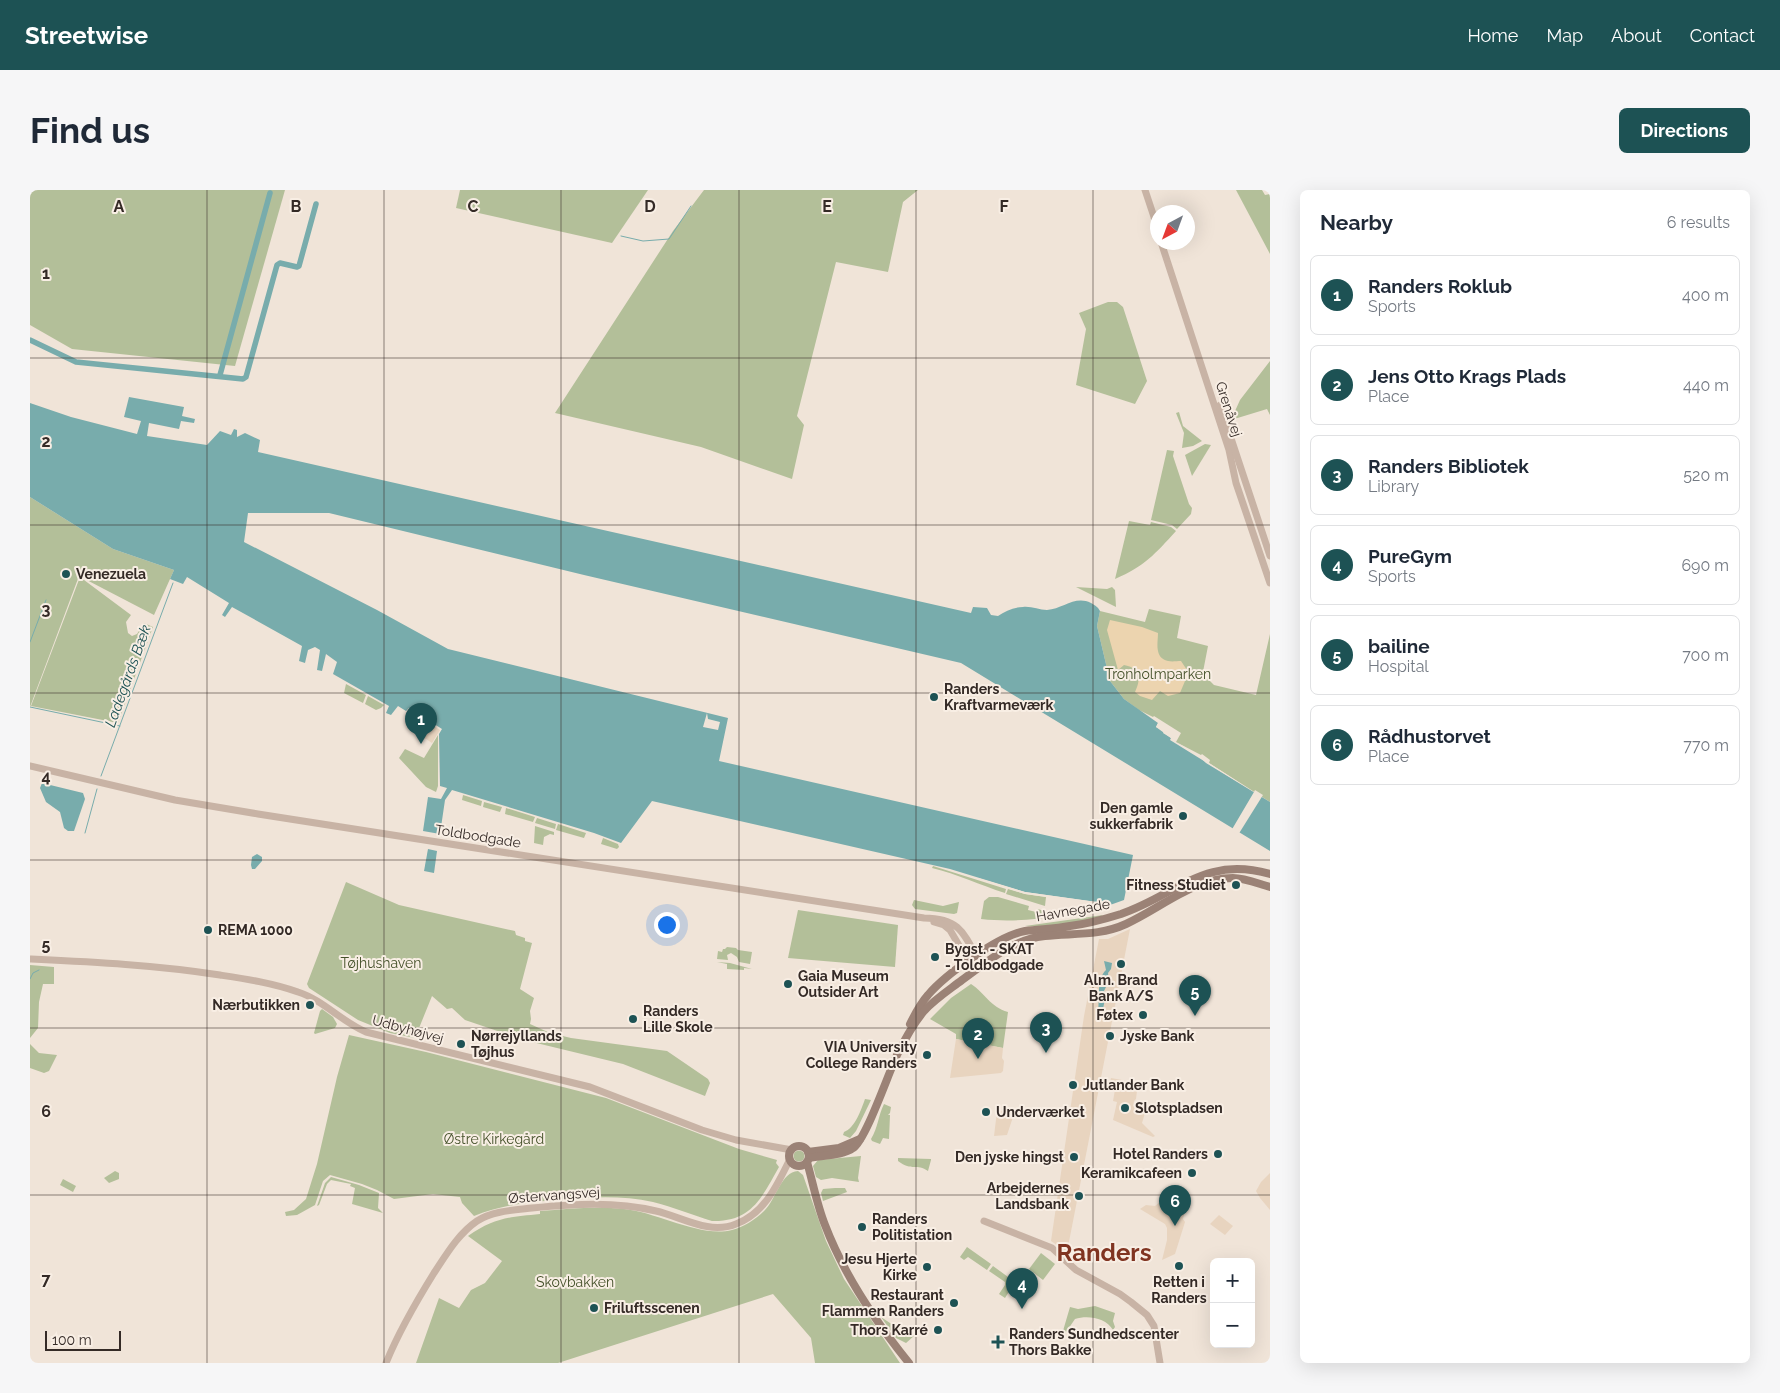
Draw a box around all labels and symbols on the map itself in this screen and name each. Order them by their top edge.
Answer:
text: A [114,197,125,216]
text: B [291,197,302,216]
text: C [468,197,479,216]
text: D [644,197,656,216]
text: E [822,197,832,216]
text: F [999,197,1009,216]
north arrow [1150,205,1195,250]
text: 1 [42,264,50,283]
street label: Grenåvej [1213,379,1245,439]
text: 2 [41,432,51,451]
place label: Venezuela [76,566,146,582]
marker: Venezuela [60,568,72,580]
text: 3 [42,600,51,619]
water label: Ladegårds Bæk [101,622,155,730]
park label: Tronholmparken [1105,666,1211,682]
place label: Randers Kraftvarmeværk [944,681,1054,713]
marker: Randers Kraftvarmeværk [928,691,940,703]
pin: 1 [405,703,437,744]
text: 4 [41,767,51,786]
place label: Den gamle sukkerfabrik [1090,800,1174,832]
marker: Den gamle sukkerfabrik [1177,810,1189,822]
street label: Toldbodgade [434,821,522,851]
place label: Fitness Studiet [1126,877,1227,893]
marker: Fitness Studiet [1230,879,1242,891]
street label: Havnegade [1035,896,1111,924]
your location [654,912,680,938]
place label: REMA 1000 [218,922,293,938]
marker: REMA 1000 [202,924,214,936]
text: 5 [42,935,51,954]
place label: Bygst. - SKAT - Toldbodgade [945,941,1044,973]
marker: Bygst. - SKAT - Toldbodgade [929,951,941,963]
park label: Tøjhushaven [341,955,421,971]
marker: Alm. Brand Bank A/S [1115,958,1127,970]
place label: Gaia Museum Outsider Art [798,968,889,1000]
place label: Alm. Brand Bank A/S [1084,972,1158,1004]
pin: 5 [1179,975,1211,1016]
marker: Gaia Museum Outsider Art [782,978,794,990]
place label: Nærbutikken [212,997,300,1013]
marker: Nærbutikken [304,999,316,1011]
place label: Randers Lille Skole [643,1003,713,1035]
place label: Føtex [1096,1007,1134,1023]
marker: Føtex [1137,1009,1149,1021]
street label: Udbyhøjvej [371,1012,445,1046]
pin: 3 [1030,1012,1062,1053]
marker: Randers Lille Skole [627,1013,639,1025]
pin: 2 [962,1018,994,1059]
place label: Nørrejyllands Tøjhus [471,1028,562,1060]
place label: Jyske Bank [1120,1028,1195,1044]
marker: Jyske Bank [1104,1030,1116,1042]
marker: Nørrejyllands Tøjhus [455,1038,467,1050]
place label: VIA University College Randers [806,1039,917,1071]
marker: VIA University College Randers [921,1049,933,1061]
place label: Jutlander Bank [1083,1077,1185,1093]
marker: Jutlander Bank [1067,1079,1079,1091]
place label: Slotspladsen [1135,1100,1223,1116]
text: 6 [41,1102,51,1121]
marker: Slotspladsen [1119,1102,1131,1114]
place label: Underværket [996,1104,1085,1120]
marker: Underværket [980,1106,992,1118]
park label: Østre Kirkegård [444,1131,544,1147]
place label: Hotel Randers [1113,1146,1208,1162]
marker: Hotel Randers [1212,1148,1224,1160]
place label: Den jyske hingst [955,1149,1065,1165]
marker: Den jyske hingst [1068,1151,1080,1163]
place label: Keramikcafeen [1081,1165,1182,1181]
marker: Keramikcafeen [1186,1167,1198,1179]
place label: Arbejdernes Landsbank [987,1180,1069,1212]
street label: Østervangsvej [508,1184,600,1206]
pin: 6 [1159,1185,1191,1226]
marker: Arbejdernes Landsbank [1073,1190,1085,1202]
place label: Randers Politistation [872,1211,952,1243]
marker: Randers Politistation [856,1221,868,1233]
district label: Randers [1056,1238,1152,1267]
place label: Jesu Hjerte Kirke [841,1251,918,1283]
marker: Retten i Randers [1173,1260,1185,1272]
marker: Jesu Hjerte Kirke [921,1261,933,1273]
pin: 4 [1006,1268,1038,1309]
text: 7 [42,1270,51,1289]
park label: Skovbakken [536,1274,614,1290]
place label: Retten i Randers [1151,1274,1207,1306]
place label: Restaurant Flammen Randers [822,1287,945,1319]
marker: Restaurant Flammen Randers [948,1297,960,1309]
place label: Friluftsscenen [604,1300,700,1316]
marker: Friluftsscenen [588,1302,600,1314]
place label: Thors Karré [850,1322,929,1338]
marker: Thors Karré [932,1324,944,1336]
place label: Randers Sundhedscenter Thors Bakke [1009,1326,1180,1358]
scale bar [45,1328,121,1351]
marker: Randers Sundhedscenter Thors Bakke [991,1335,1005,1349]

